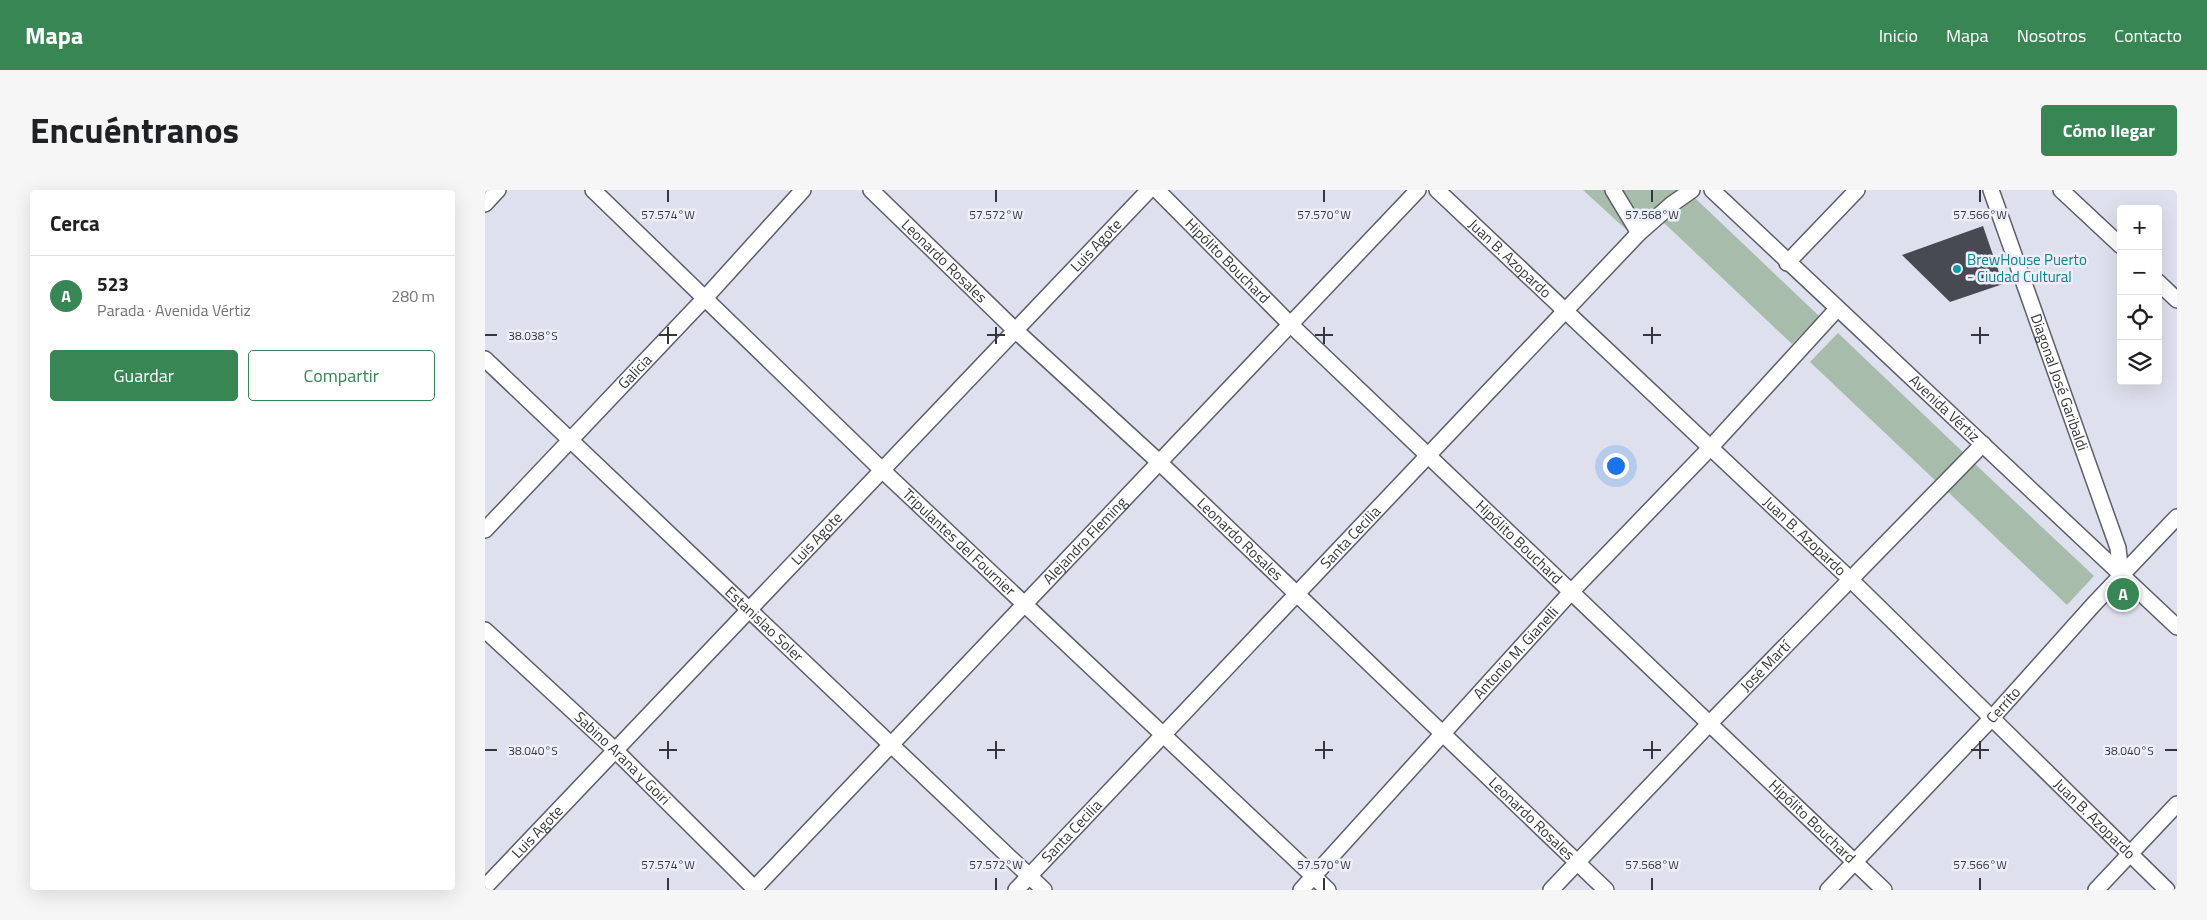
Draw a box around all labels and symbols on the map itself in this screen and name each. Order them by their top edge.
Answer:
text: 57.574°W [641,205,695,224]
text: 57.572°W [969,205,1023,224]
text: 57.570°W [1297,205,1351,224]
text: 57.568°W [1625,205,1679,224]
text: 57.566°W [1953,205,2007,224]
street label: Leonardo Rosales [896,213,993,308]
street label: Luis Agote [1065,213,1127,277]
street label: Hipólito Bouchard [1180,213,1276,309]
street label: Juan B. Azopardo [1463,213,1557,303]
place label: BrewHouse Puerto - Ciudad Cultural [1967,248,2087,288]
marker: BrewHouse Puerto - Ciudad Cultural [1951,263,1963,275]
street label: Diagonal José Garibaldi [2025,310,2095,454]
text: 38.038°S [508,326,558,345]
street label: Galicia [612,348,657,394]
street label: Avenida Vértiz [1904,369,1986,447]
your location [1603,453,1629,479]
street label: Tripulantes del Fournier [897,483,1021,601]
street label: Alejandro Fleming [1037,491,1132,589]
street label: Juan B. Azopardo [1758,491,1852,581]
street label: Leonardo Rosales [1192,492,1288,586]
street label: Hipólito Bouchard [1471,495,1568,589]
street label: Santa Cecilia [1314,500,1386,574]
street label: Luis Agote [785,507,847,570]
pin: A [2107,575,2139,613]
street label: Estanislao Soler [720,581,809,667]
street label: Antonio M. Gianelli [1467,601,1564,704]
street label: José Martí [1735,634,1797,697]
street label: Cerrito [1980,681,2026,728]
street label: Sabino Arana y Goiri [569,706,676,810]
text: 38.040°S [508,741,558,760]
text: 38.040°S [2104,741,2154,760]
street label: Leonardo Rosales [1484,771,1580,865]
street label: Juan B. Azopardo [2049,773,2141,864]
street label: Hipólito Bouchard [1764,774,1861,868]
street label: Santa Cecilia [1036,794,1107,868]
street label: Luis Agote [506,800,568,863]
text: 57.574°W [641,855,695,874]
text: 57.572°W [969,855,1023,874]
text: 57.570°W [1297,855,1351,874]
text: 57.568°W [1625,855,1679,874]
text: 57.566°W [1953,855,2007,874]

